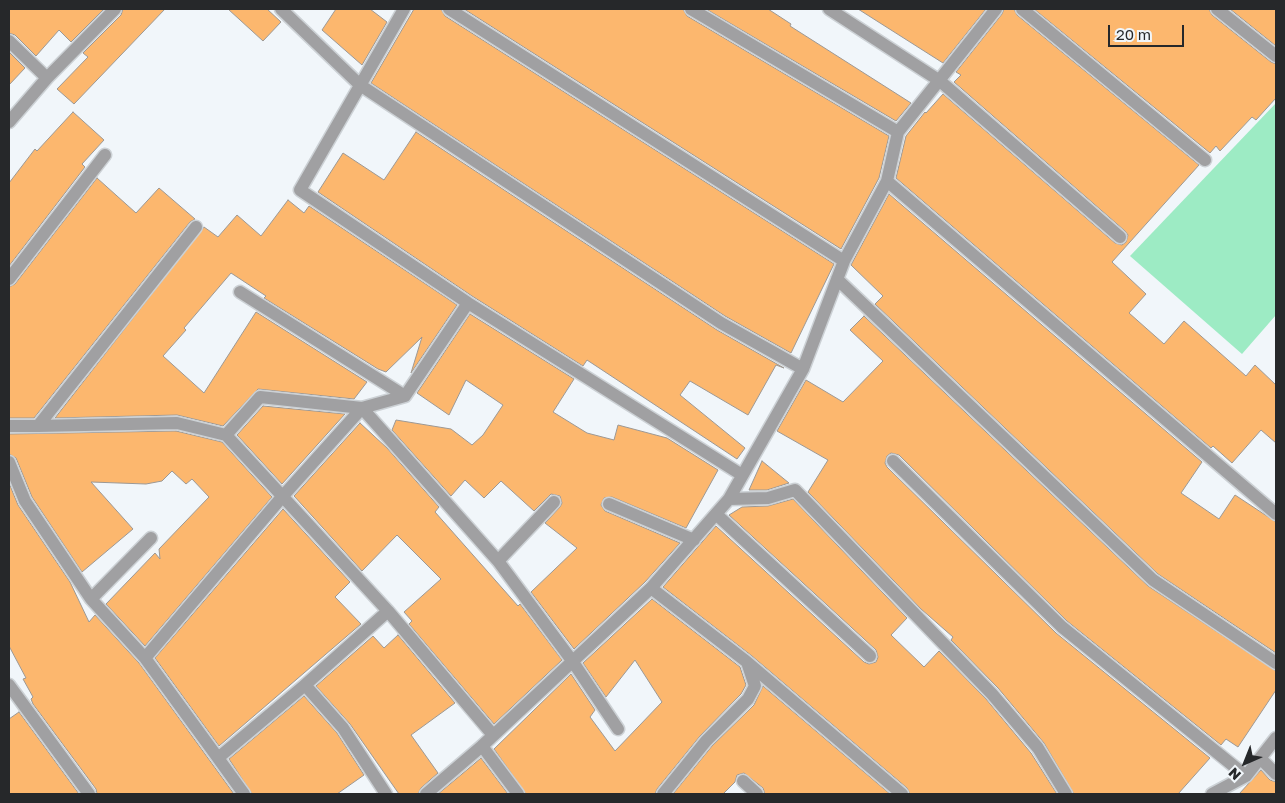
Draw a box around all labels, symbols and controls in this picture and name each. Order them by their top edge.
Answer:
scale bar [1110,15,1186,47]
text: 20 m [1116,25,1151,43]
north arrow [1220,738,1270,788]
text: N [1225,764,1244,784]

